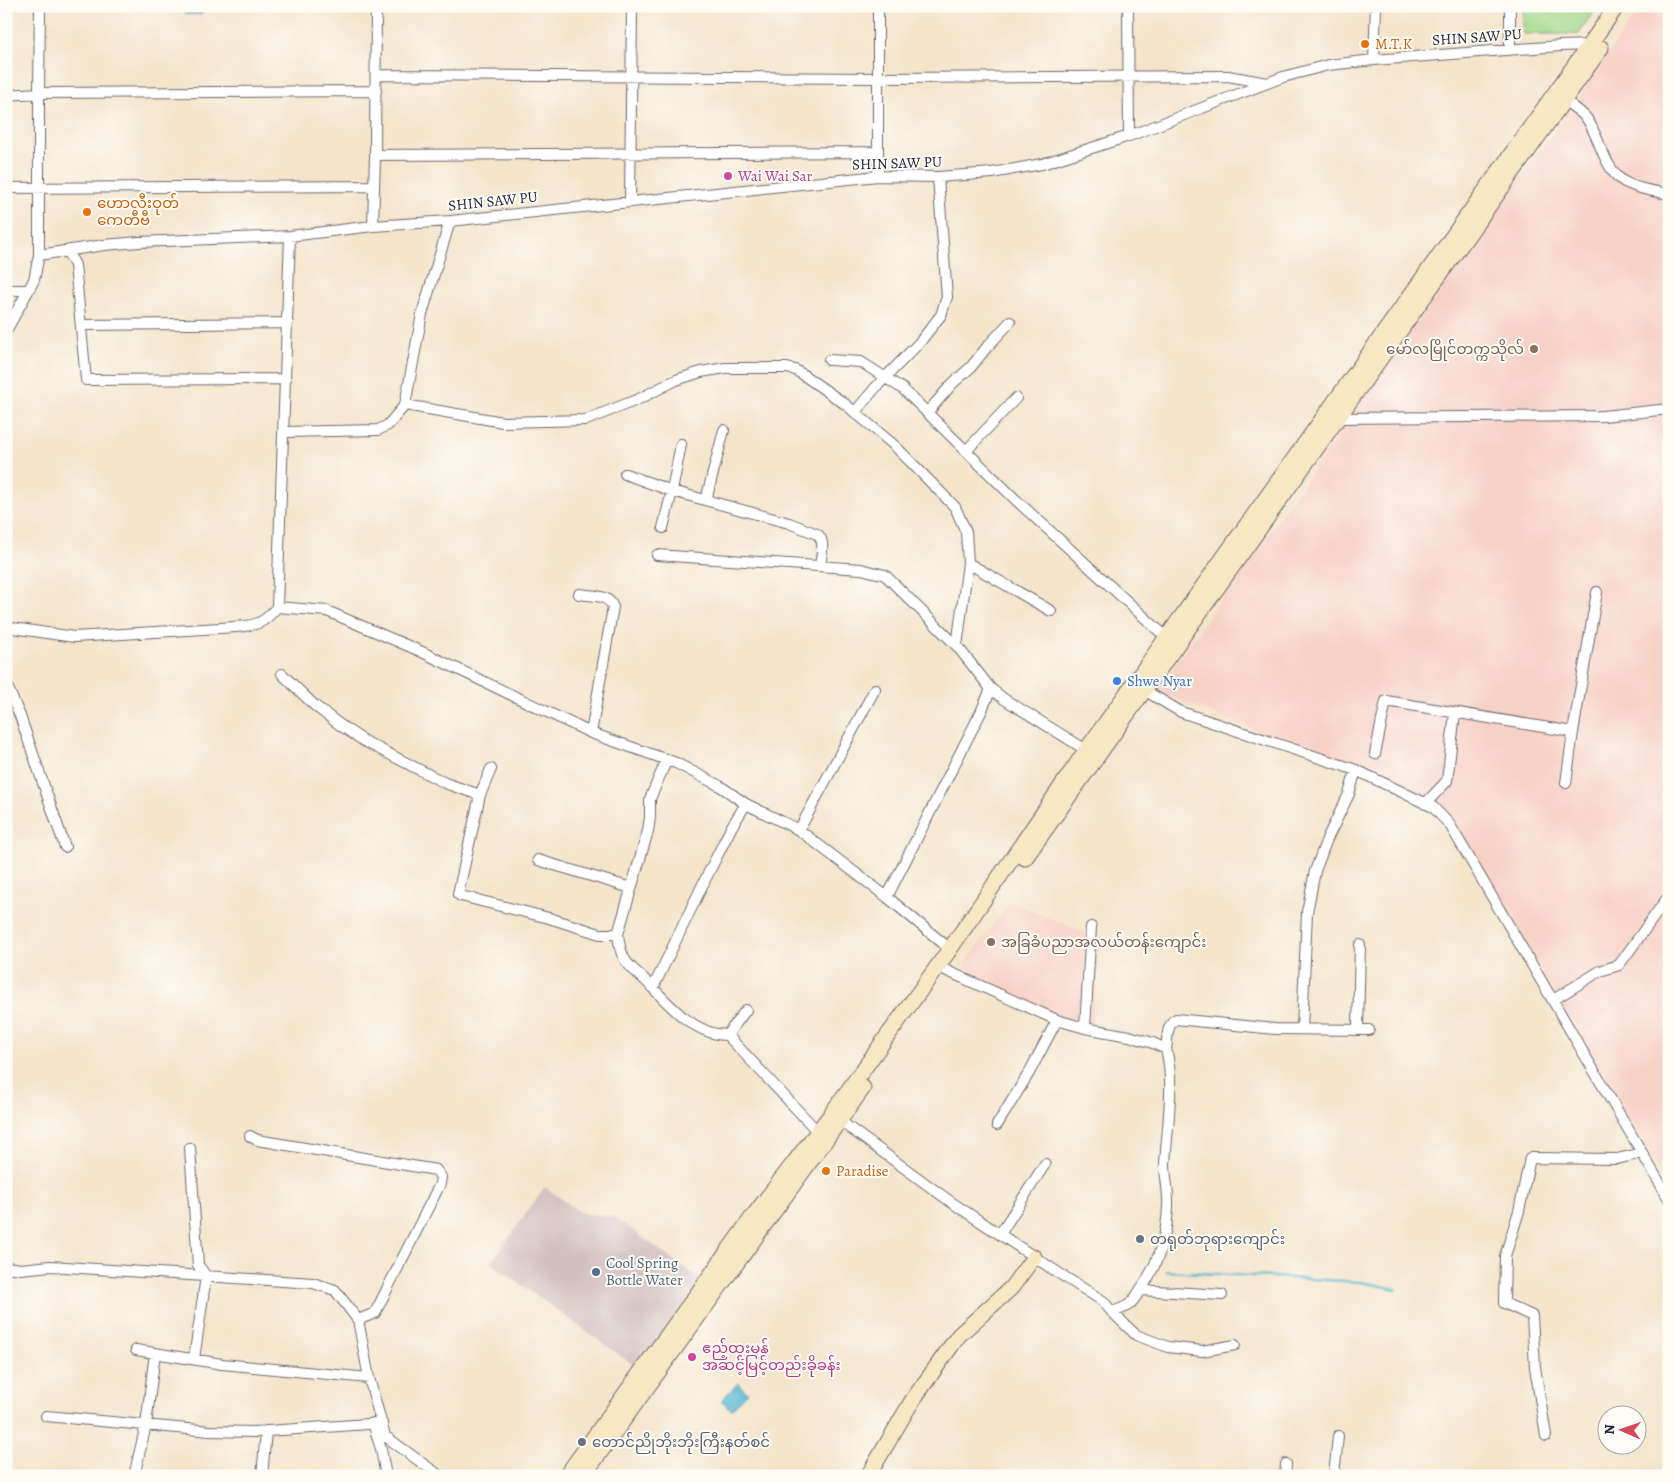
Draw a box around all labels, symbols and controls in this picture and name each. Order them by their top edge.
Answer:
street label: SHIN SAW PU [1431,24,1523,50]
place label: M.T.K [1375,34,1413,54]
marker: M.T.K [1359,38,1371,50]
street label: SHIN SAW PU [852,151,942,175]
place label: Wai Wai Sar [737,166,813,186]
marker: Wai Wai Sar [722,170,734,182]
street label: SHIN SAW PU [447,186,539,216]
place label: ဟောလီးဝုတ် ကေတီဗီ [97,193,179,230]
marker: ဟောလီးဝုတ် ကေတီဗီ [81,206,93,218]
place label: မော်လမြိုင်တက္ကသိုလ် [1386,339,1524,361]
marker: မော်လမြိုင်တက္ကသိုလ် [1528,343,1540,355]
place label: Shwe Nyar [1127,671,1192,691]
marker: Shwe Nyar [1111,675,1123,687]
place label: အခြခံပညာအလယ်တန်းကျောင်း [1001,932,1207,954]
marker: အခြခံပညာအလယ်တန်းကျောင်း [985,936,997,948]
place label: Paradise [836,1161,889,1181]
marker: Paradise [820,1165,832,1177]
place label: တရုတ်ဘုရားကျောင်း [1150,1229,1285,1251]
marker: တရုတ်ဘုရားကျောင်း [1134,1233,1146,1245]
place label: Cool Spring Bottle Water [606,1253,683,1290]
marker: Cool Spring Bottle Water [590,1266,602,1278]
place label: ဧည့်ထူးမွန် အဆင့်မြင့်တည်းခိုခန်း [702,1338,841,1377]
marker: ဧည့်ထူးမွန် အဆင့်မြင့်တည်းခိုခန်း [686,1351,698,1363]
north arrow [1598,1404,1648,1454]
text: N [1600,1424,1619,1435]
place label: တောင်ညိုဘိုးဘိုးကြီးနတ်စင် [592,1432,770,1454]
marker: တောင်ညိုဘိုးဘိုးကြီးနတ်စင် [576,1436,588,1448]

